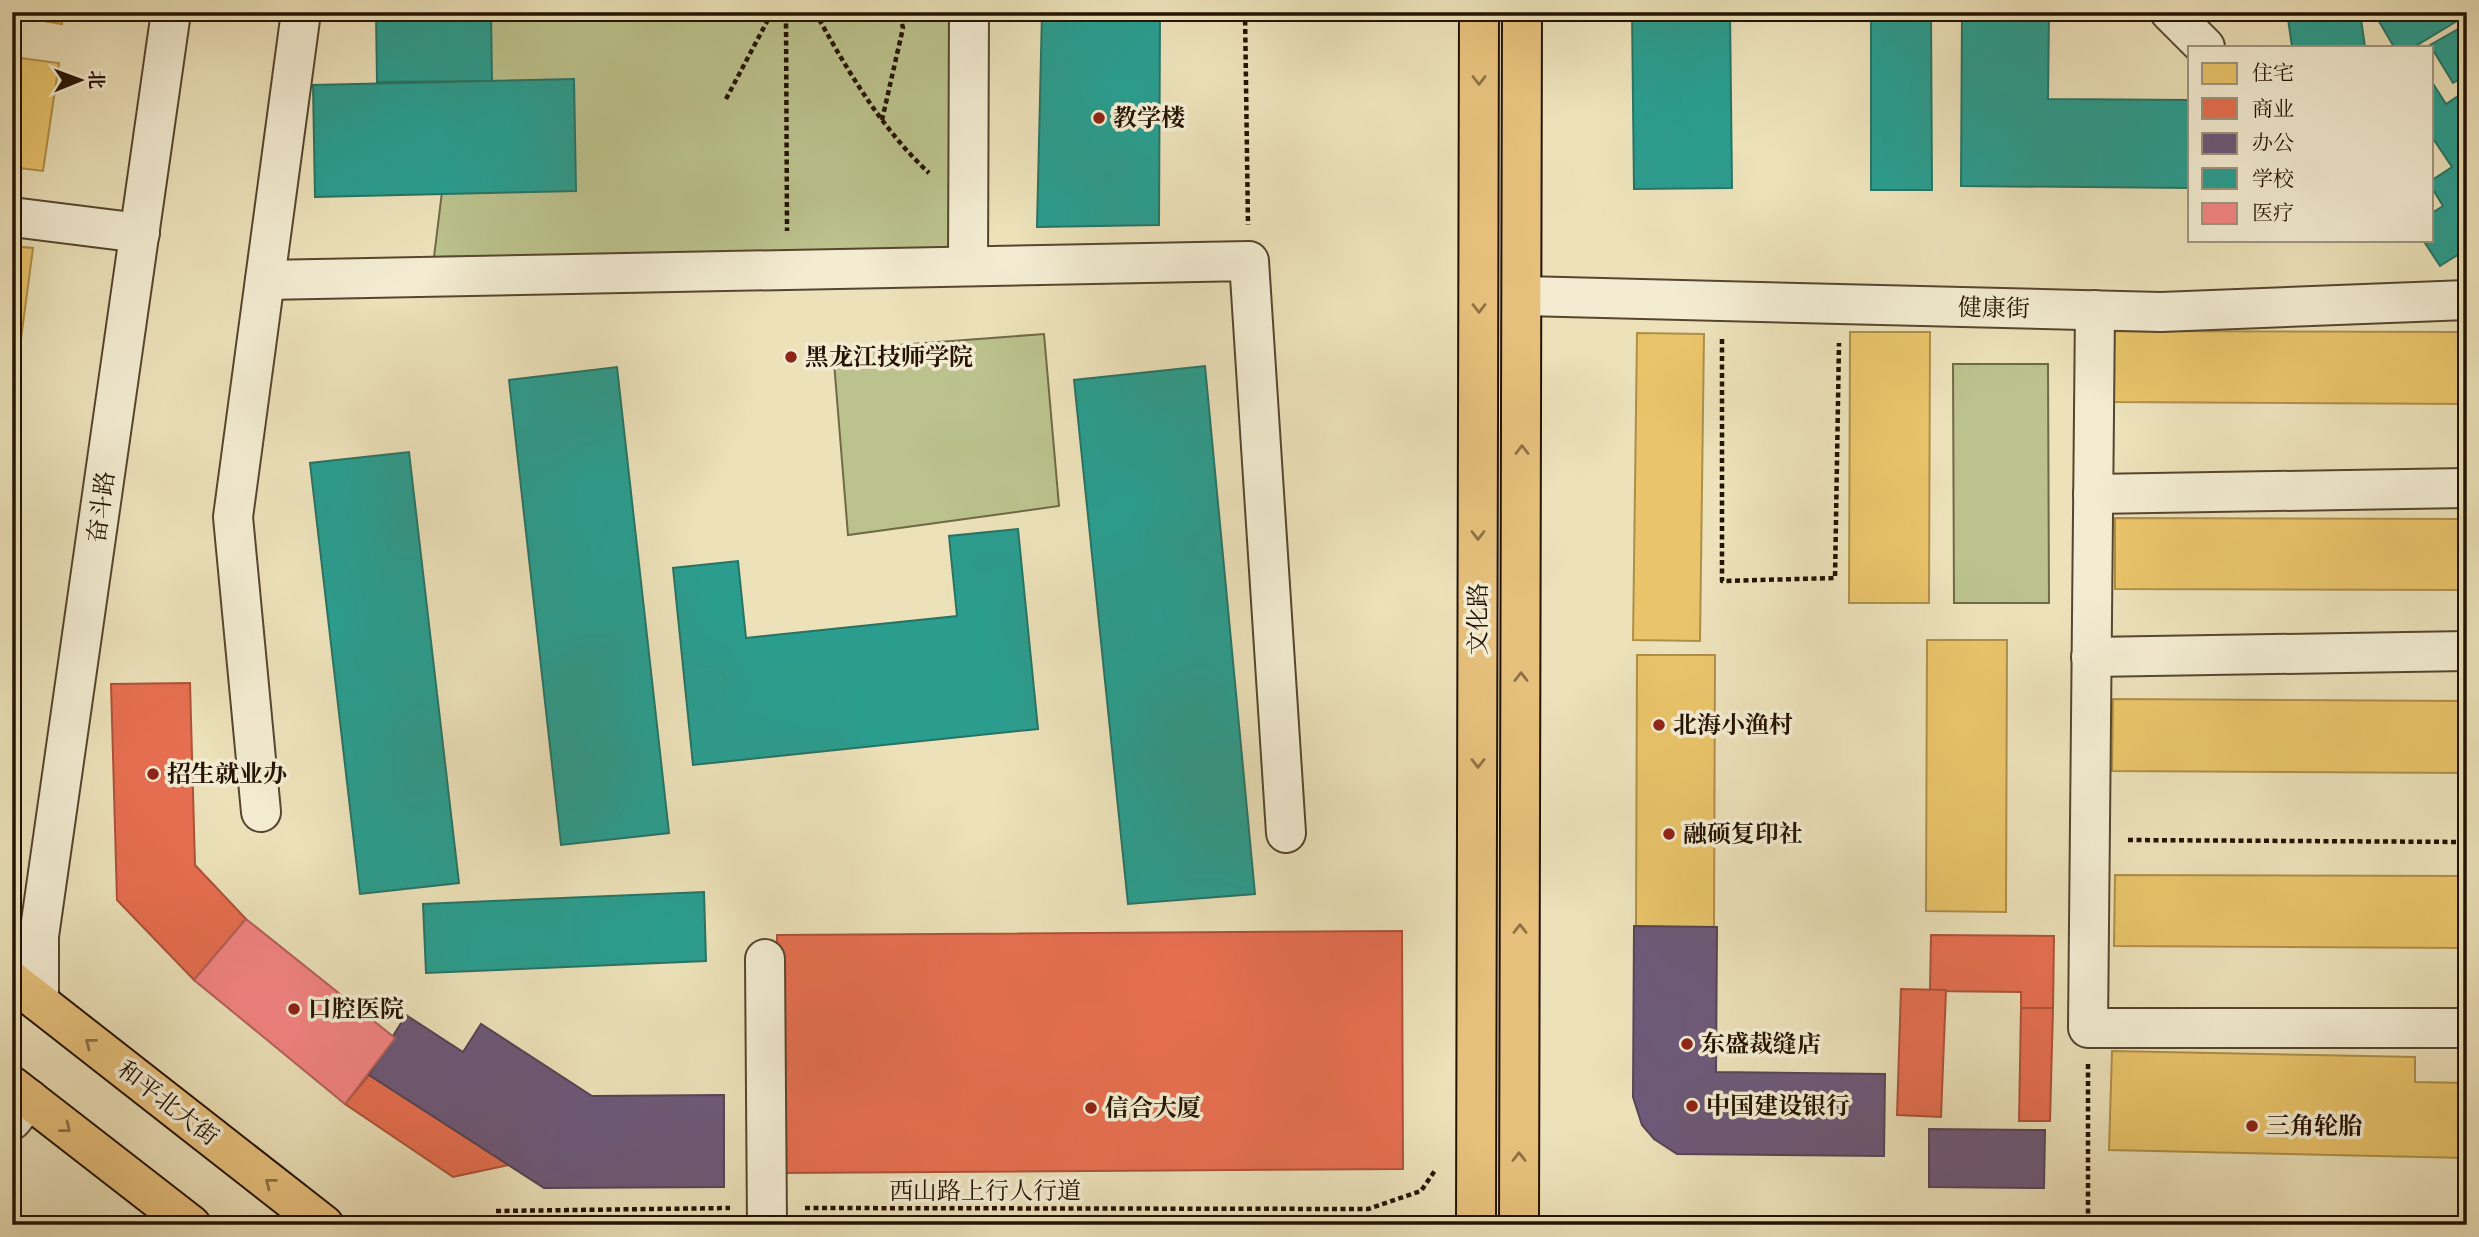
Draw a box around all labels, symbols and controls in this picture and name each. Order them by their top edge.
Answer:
north arrow [46,46,116,116]
legend [2188,46,2434,242]
text: 住宅 [2252,60,2294,90]
text: 北 [81,70,108,89]
one-way arrow [1471,76,1487,86]
text: 商业 [2252,96,2294,126]
place label: 教学楼 [1113,103,1185,137]
marker: 教学楼 [1091,110,1107,126]
text: 办公 [2252,130,2294,160]
text: 学校 [2252,166,2294,196]
text: 医疗 [2252,200,2294,230]
street label: 健康街 [1958,292,2030,328]
one-way arrow [1471,303,1487,314]
place label: 黑龙江技师学院 [805,342,973,376]
marker: 黑龙江技师学院 [783,349,799,365]
one-way arrow [1514,444,1530,454]
street label: 奋斗路 [81,469,125,545]
one-way arrow [1470,531,1486,541]
street label: 文化路 [1463,583,1497,655]
one-way arrow [1513,671,1529,682]
place label: 北海小渔村 [1673,710,1793,744]
marker: 北海小渔村 [1651,717,1667,733]
one-way arrow [1470,758,1486,769]
place label: 招生就业办 [167,759,287,793]
marker: 招生就业办 [145,766,161,782]
place label: 融硕复印社 [1683,819,1803,853]
marker: 融硕复印社 [1661,826,1677,842]
one-way arrow [1512,923,1528,934]
place label: 口腔医院 [308,994,404,1028]
marker: 口腔医院 [286,1001,302,1017]
place label: 东盛裁缝店 [1701,1029,1821,1063]
marker: 东盛裁缝店 [1679,1036,1695,1052]
one-way arrow [86,1038,98,1051]
street label: 和平北大街 [109,1054,225,1155]
place label: 中国建设银行 [1706,1091,1850,1125]
place label: 信合大厦 [1105,1093,1201,1127]
marker: 中国建设银行 [1684,1098,1700,1114]
marker: 信合大厦 [1083,1100,1099,1116]
place label: 三角轮胎 [2266,1111,2362,1145]
marker: 三角轮胎 [2244,1118,2260,1134]
one-way arrow [59,1119,71,1132]
one-way arrow [1511,1151,1527,1161]
street label: 西山路上行人行道 [889,1176,1081,1210]
one-way arrow [265,1178,277,1191]

